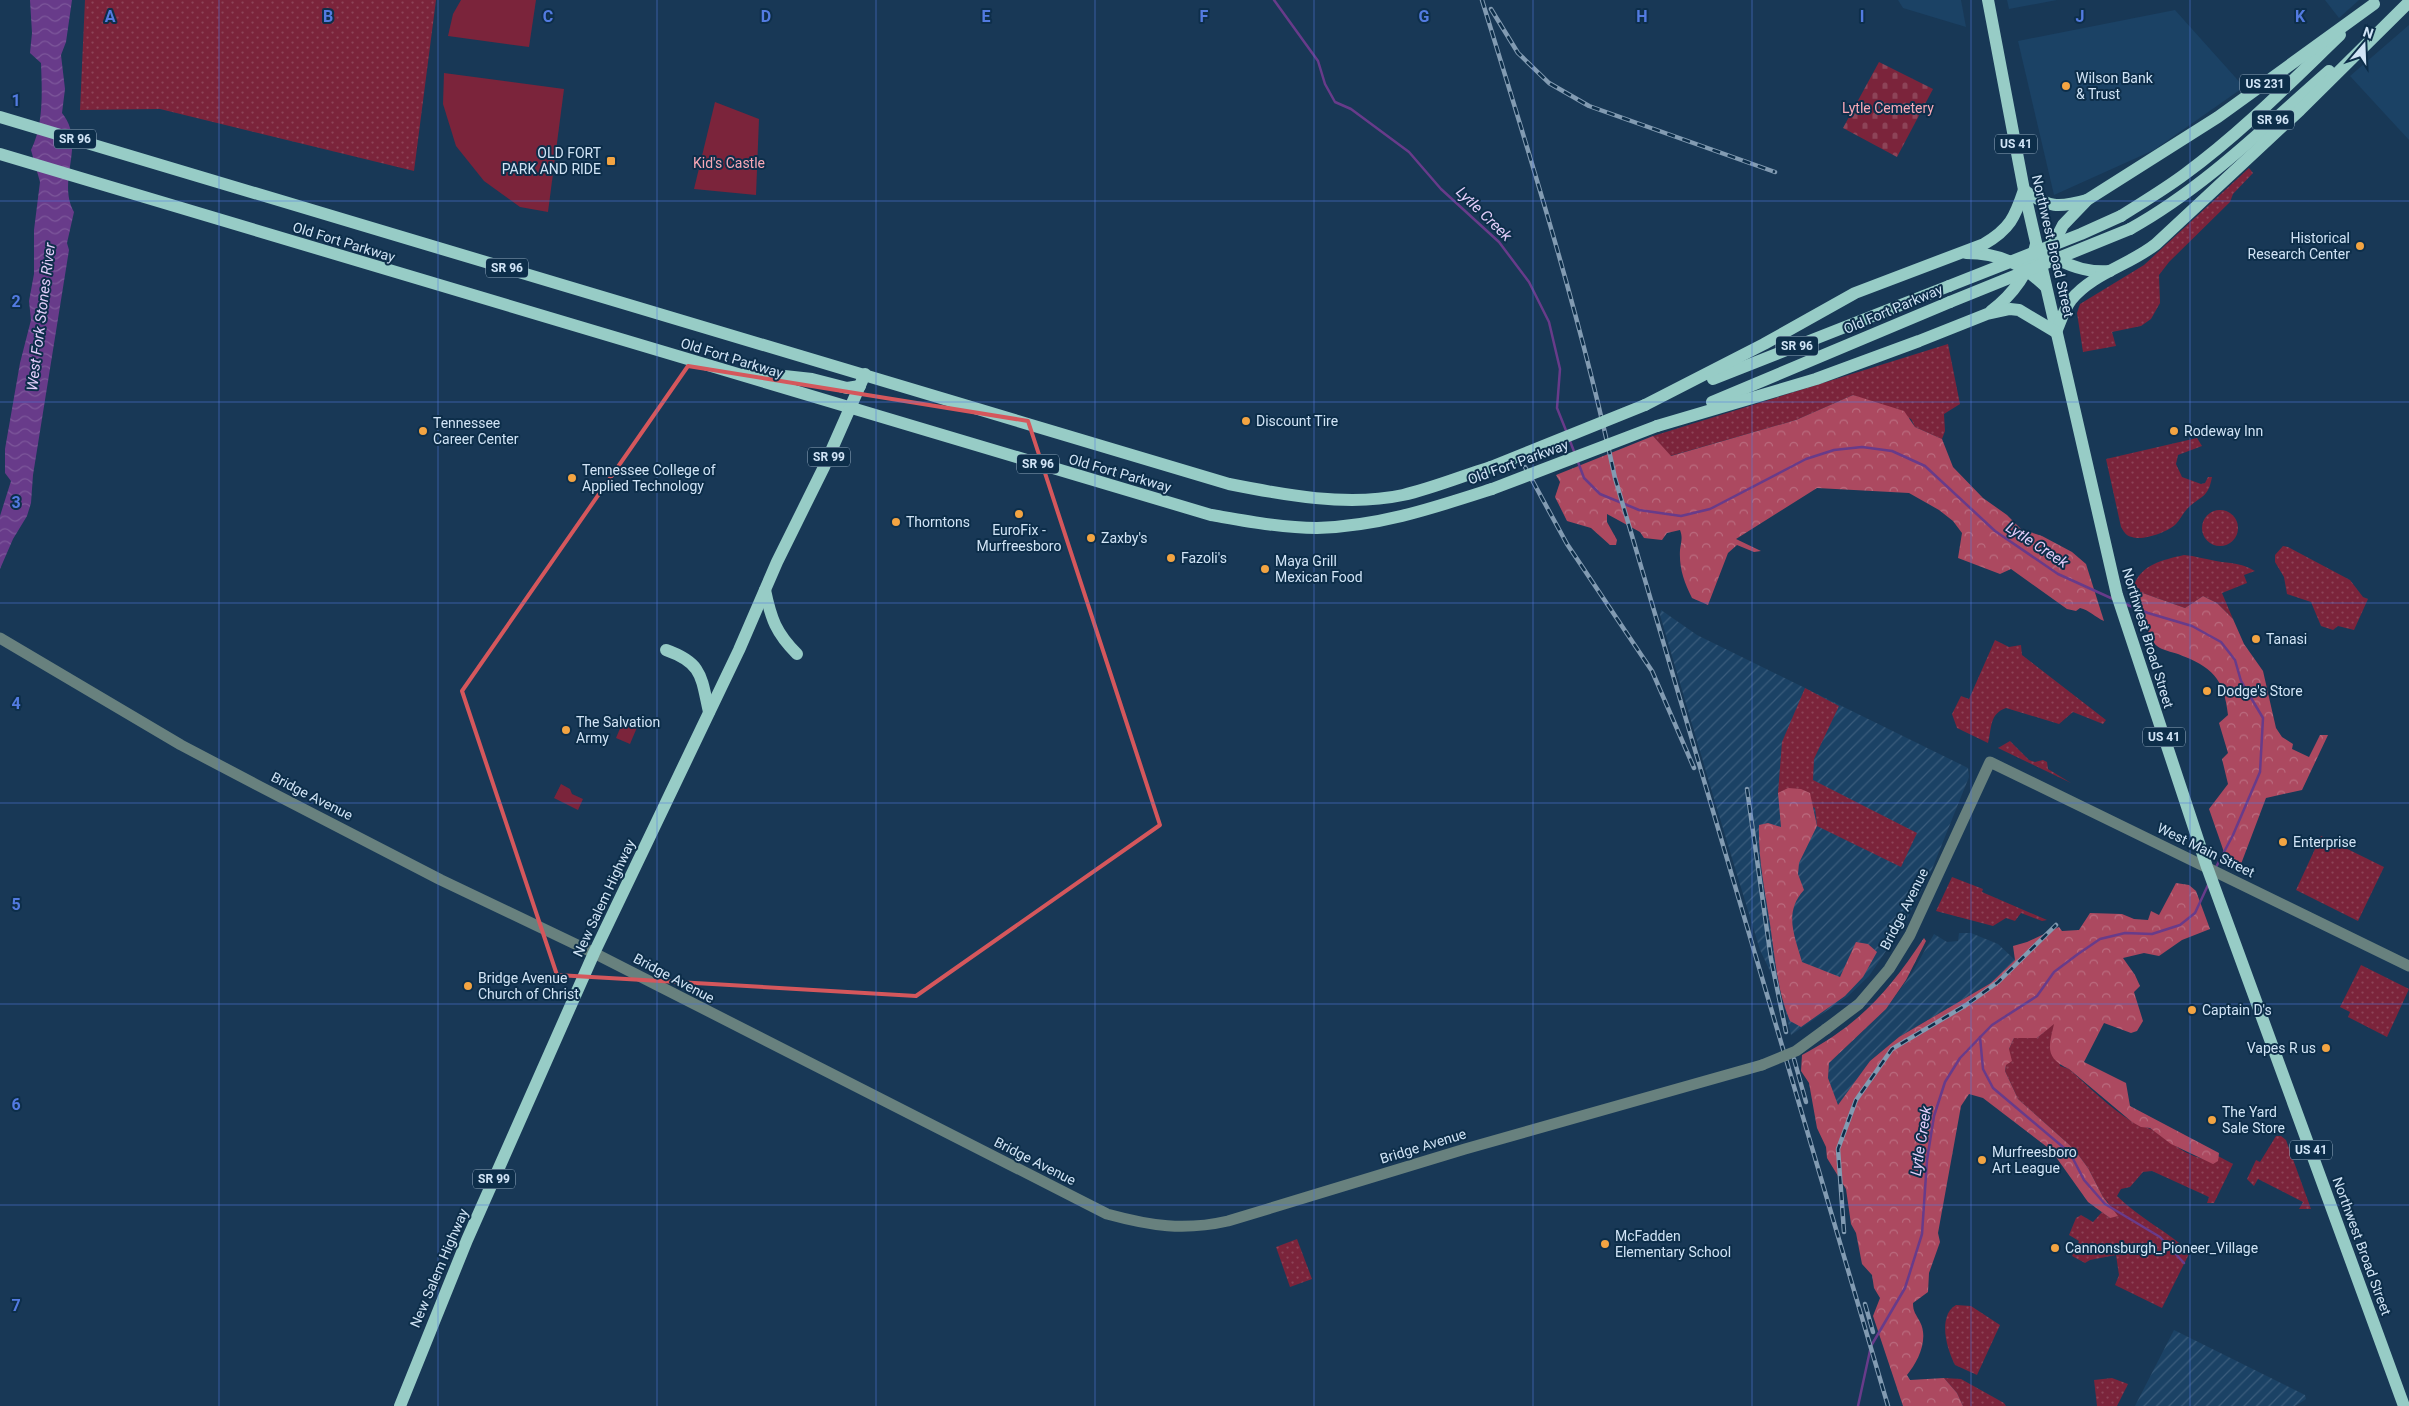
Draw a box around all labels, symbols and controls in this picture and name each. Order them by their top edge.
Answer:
text: A [105,7,116,26]
text: B [323,7,333,26]
text: C [543,7,553,26]
text: D [761,7,771,26]
text: E [982,7,991,26]
text: F [1200,7,1209,26]
text: G [1419,7,1430,26]
text: H [1636,7,1648,26]
text: I [1860,7,1864,26]
text: J [2076,7,2084,26]
text: K [2295,7,2306,26]
north arrow [2339,20,2389,70]
text: N [2361,24,2376,42]
place label: Wilson Bank & Trust [2076,70,2154,102]
road number: US 231 [2240,74,2290,94]
marker: Wilson Bank & Trust [2060,80,2072,92]
text: 1 [11,91,21,110]
park label: Lytle Cemetery [1842,100,1934,116]
road number: SR 96 [2252,110,2294,130]
road number: SR 96 [54,130,96,148]
road number: US 41 [1995,134,2037,154]
place label: OLD FORT PARK AND RIDE [502,145,602,177]
marker: OLD FORT PARK AND RIDE [605,155,617,167]
park label: Kid's Castle [693,155,765,171]
street label: Northwest Broad Street [2029,173,2077,319]
water label: Lytle Creek [1452,183,1516,245]
street label: Old Fort Parkway [291,219,397,265]
place label: Historical Research Center [2248,230,2350,262]
marker: Historical Research Center [2354,240,2366,252]
water label: West Fork Stones River [23,241,59,392]
road number: SR 96 [486,258,528,278]
street label: Old Fort Parkway [1841,281,1945,337]
text: 2 [11,292,21,311]
street label: Old Fort Parkway [679,335,785,381]
road number: SR 96 [1776,336,1818,356]
place label: Discount Tire [1256,413,1338,429]
place label: Tennessee Career Center [433,415,519,447]
marker: Discount Tire [1240,415,1252,427]
place label: Rodeway Inn [2184,423,2263,439]
marker: Tennessee Career Center [417,425,429,437]
marker: Rodeway Inn [2168,425,2180,437]
street label: Old Fort Parkway [1465,436,1571,488]
road number: SR 99 [808,448,850,467]
street label: Old Fort Parkway [1067,451,1174,495]
road number: SR 96 [1017,454,1059,474]
place label: Tennessee College of Applied Technology [582,462,716,494]
marker: Tennessee College of Applied Technology [566,472,578,484]
text: 3 [11,493,21,512]
marker: EuroFix - Murfreesboro [1013,508,1025,520]
place label: Thorntons [906,514,970,530]
marker: Thorntons [890,516,902,528]
water label: Lytle Creek [2003,518,2072,572]
place label: EuroFix - Murfreesboro [977,522,1061,554]
place label: Zaxby's [1101,530,1148,546]
marker: Zaxby's [1085,532,1097,544]
place label: Fazoli's [1181,550,1227,566]
marker: Fazoli's [1165,552,1177,564]
place label: Maya Grill Mexican Food [1275,553,1363,585]
marker: Maya Grill Mexican Food [1259,563,1271,575]
street label: Northwest Broad Street [2119,566,2177,710]
place label: Tanasi [2266,631,2307,647]
marker: Tanasi [2250,633,2262,645]
place label: Dodge's Store [2217,683,2303,699]
marker: Dodge's Store [2201,685,2213,697]
text: 4 [11,694,21,713]
place label: The Salvation Army [576,714,660,746]
marker: The Salvation Army [560,724,572,736]
road number: US 41 [2143,728,2185,746]
street label: Bridge Avenue [269,769,355,823]
street label: West Main Street [2155,820,2258,881]
place label: Enterprise [2293,834,2356,850]
street label: New Salem Highway [570,836,638,959]
marker: Enterprise [2277,836,2289,848]
street label: Bridge Avenue [1877,866,1931,952]
text: 5 [11,895,21,914]
street label: Bridge Avenue [631,950,717,1006]
place label: Bridge Avenue Church of Christ [478,970,579,1002]
marker: Bridge Avenue Church of Christ [462,980,474,992]
place label: Captain D's [2202,1002,2272,1018]
marker: Captain D's [2186,1004,2198,1016]
place label: Vapes R us [2247,1040,2316,1056]
marker: Vapes R us [2320,1042,2332,1054]
text: 6 [11,1095,21,1114]
water label: Lytle Creek [1907,1104,1936,1177]
place label: The Yard Sale Store [2222,1104,2285,1136]
marker: The Yard Sale Store [2206,1114,2218,1126]
street label: Bridge Avenue [1378,1125,1468,1167]
street label: Bridge Avenue [992,1134,1078,1188]
road number: US 41 [2290,1140,2332,1160]
place label: Murfreesboro Art League [1992,1144,2077,1176]
marker: Murfreesboro Art League [1976,1154,1988,1166]
road number: SR 99 [473,1170,515,1188]
street label: Northwest Broad Street [2330,1175,2395,1318]
street label: New Salem Highway [407,1206,471,1330]
place label: McFadden Elementary School [1615,1228,1731,1260]
marker: McFadden Elementary School [1599,1238,1611,1250]
place label: Cannonsburgh_Pioneer_Village [2065,1240,2258,1256]
marker: Cannonsburgh_Pioneer_Village [2049,1242,2061,1254]
text: 7 [11,1296,21,1315]

